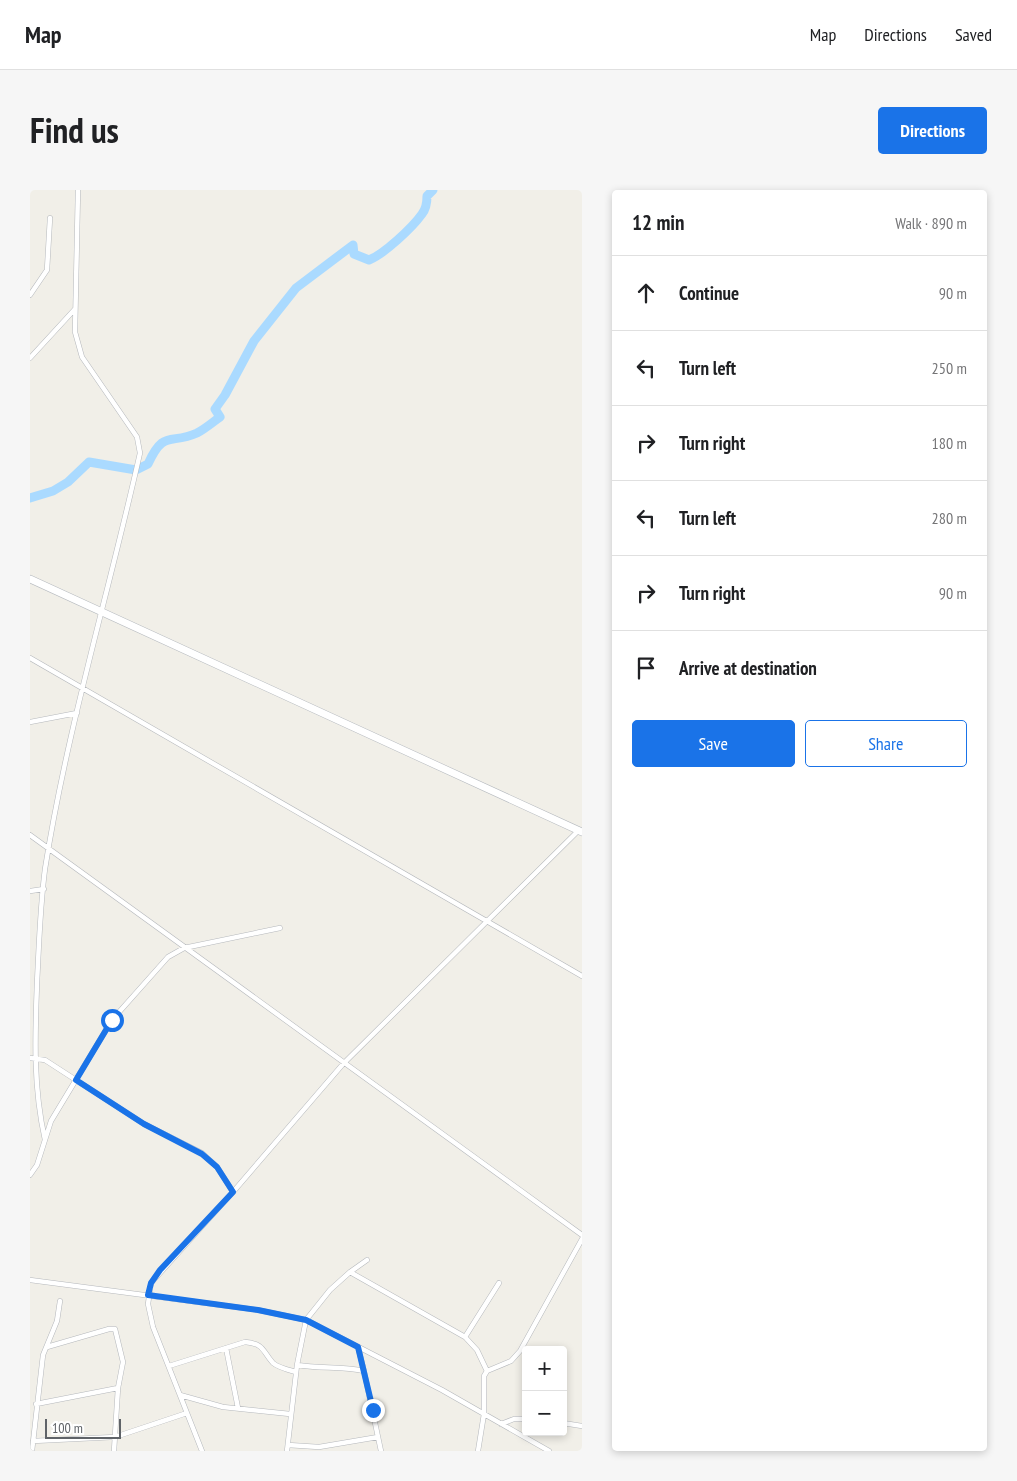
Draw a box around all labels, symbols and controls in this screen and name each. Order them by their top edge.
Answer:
text: Map [25,19,62,50]
text: Map [810,23,836,46]
text: Directions [864,23,927,46]
text: Saved [955,23,992,46]
text: Find us [30,107,119,153]
button: Directions [878,107,987,154]
text: 12 min [632,209,684,236]
text: Walk · 890 m [895,213,967,233]
icon: ahead [632,279,660,307]
text: Continue [679,281,739,305]
text: 90 m [939,283,967,303]
icon: left [632,354,660,382]
text: Turn left [679,356,736,380]
text: 250 m [932,358,967,378]
icon: right [632,429,660,457]
text: Turn right [679,431,745,455]
text: 180 m [932,433,967,453]
icon: left [632,504,660,532]
text: Turn left [679,506,736,530]
text: 280 m [932,508,967,528]
icon: right [632,579,660,607]
text: Turn right [679,581,745,605]
text: 90 m [939,583,967,603]
icon: arrive [632,654,660,682]
text: Arrive at destination [679,656,817,680]
button: Save [632,720,795,767]
button: Share [805,720,967,767]
route start [101,1009,124,1032]
map controls [522,1346,567,1436]
button: + [522,1346,567,1391]
button: − [522,1391,567,1436]
route end [362,1399,385,1422]
scale bar [45,1416,121,1439]
text: 100 m [52,1419,83,1437]

